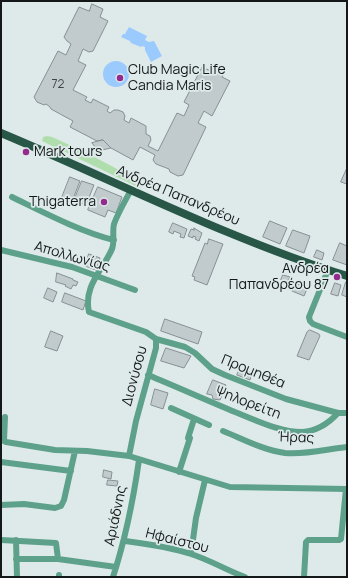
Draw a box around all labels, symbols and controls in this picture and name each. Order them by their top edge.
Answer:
place label: Club Magic Life Candia Maris [128,62,226,94]
marker: Club Magic Life Candia Maris [115,73,125,83]
house number: 72 [52,78,64,92]
place label: Mark tours [34,144,102,160]
marker: Mark tours [21,147,31,157]
street label: Ανδρέα Παπανδρέου [114,162,242,230]
place label: Thigaterra [29,194,96,210]
marker: Thigaterra [99,197,109,207]
street label: Απολλωνίας [32,238,112,276]
place label: Ανδρέα Παπανδρέου 87 [229,261,329,294]
marker: Ανδρέα Παπανδρέου 87 [332,272,342,282]
street label: Διονύσου [119,344,151,408]
street label: Προμηθέα [218,352,288,392]
street label: Ψηλορείτη [213,383,283,423]
street label: Ήρας [278,429,314,447]
street label: Αριάδνης [101,484,131,548]
street label: Ηφαίστου [144,525,210,557]

